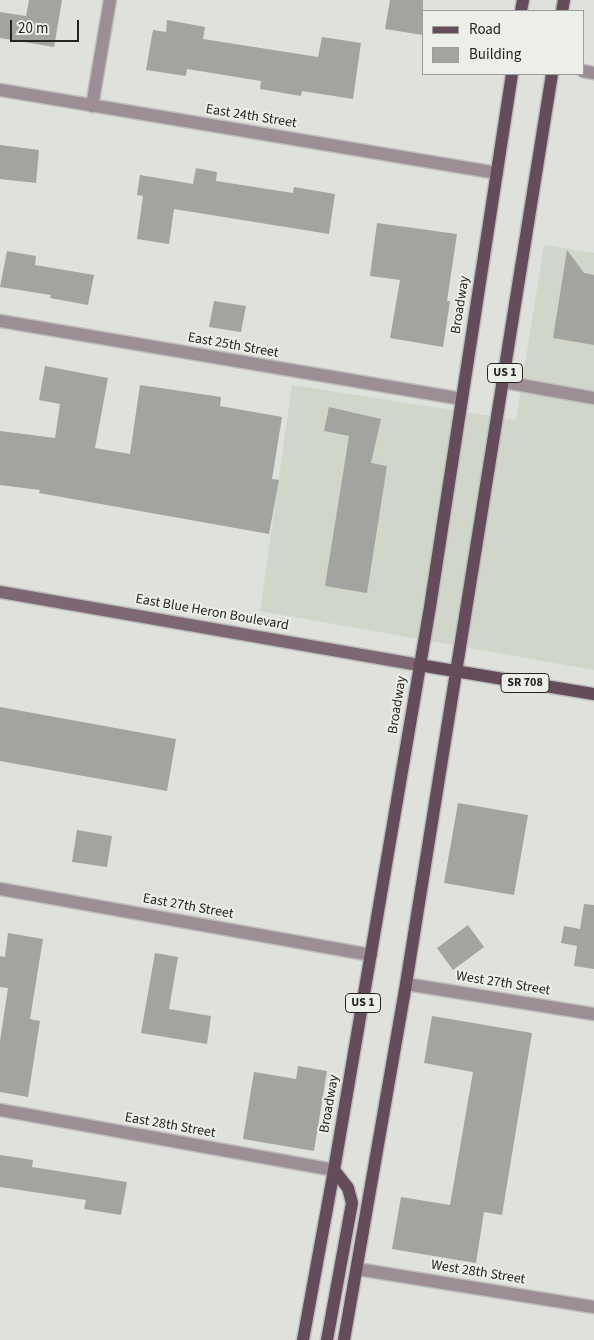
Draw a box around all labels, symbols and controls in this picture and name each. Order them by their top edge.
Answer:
scale bar [12,10,81,42]
legend [422,10,584,75]
text: 20 m [18,18,48,39]
text: Road [469,19,501,40]
text: Building [469,44,521,65]
street label: East 24th Street [204,102,298,132]
street label: Broadway [448,275,474,335]
street label: East 25th Street [186,330,280,362]
road number: US 1 [488,363,522,382]
street label: East Blue Heron Boulevard [134,591,290,635]
road number: SR 708 [501,674,549,692]
street label: Broadway [385,675,411,735]
street label: East 27th Street [141,891,235,923]
street label: West 27th Street [455,968,551,1000]
road number: US 1 [346,994,380,1012]
street label: Broadway [317,1074,343,1134]
street label: East 28th Street [123,1110,217,1142]
street label: West 28th Street [430,1257,526,1289]

